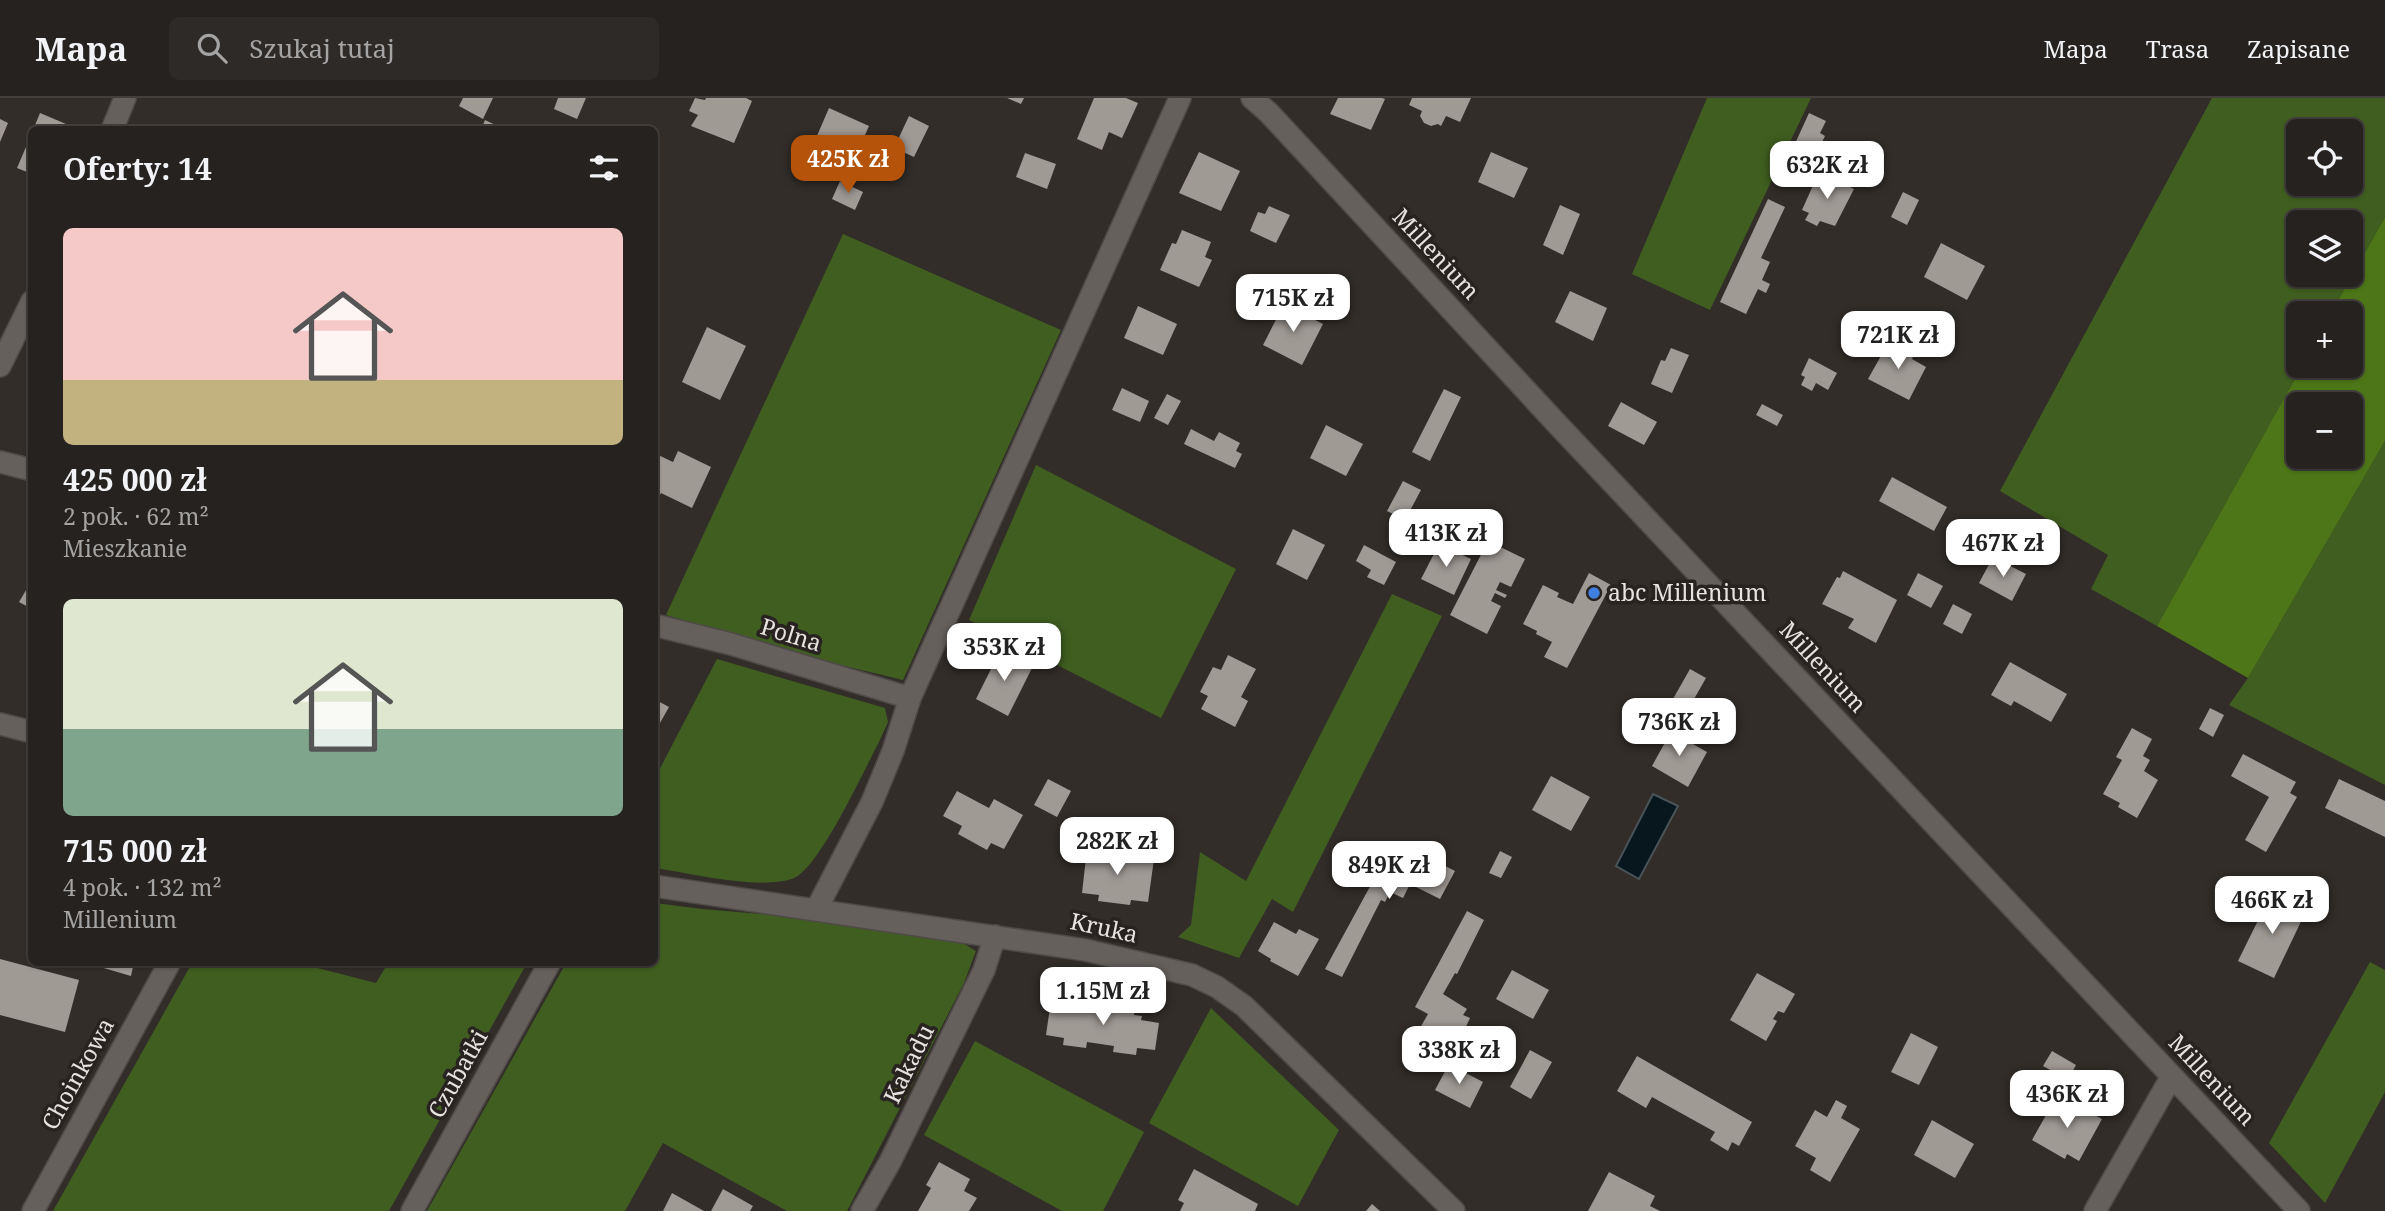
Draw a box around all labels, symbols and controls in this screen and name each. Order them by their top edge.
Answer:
search box [169,17,659,80]
text: Mapa [35,26,127,71]
icon: search [193,29,231,67]
text: Szukaj tutaj [249,30,395,66]
text: Mapa [2044,32,2108,65]
text: Trasa [2146,32,2209,65]
text: Zapisane [2247,32,2350,65]
map controls [2286,119,2363,469]
button: locate [2286,119,2363,196]
pin: 425K zł [783,136,913,195]
pin: 632K zł [1762,141,1892,201]
text: 425K zł [807,142,889,174]
text: Oferty: 14 [63,148,212,189]
text: 632K zł [1786,148,1868,180]
icon: filters [585,149,623,187]
street label: Millenium [1386,201,1487,306]
button: layers [2286,210,2363,287]
icon: home [280,273,406,399]
pin: 715K zł [1228,274,1358,334]
text: 715K zł [1252,281,1334,313]
button: + [2286,301,2363,378]
pin: 721K zł [1833,312,1963,371]
text: 721K zł [1857,318,1939,350]
button: − [2286,392,2363,469]
text: 425 000 zł [63,459,207,500]
text: 2 pok. · 62 m² [63,500,209,532]
pin: 413K zł [1381,510,1511,569]
text: 413K zł [1405,516,1487,548]
pin: 467K zł [1938,519,2068,579]
text: 467K zł [1962,526,2044,558]
text: Mieszkanie [63,532,187,564]
place label: abc Millenium [1608,576,1767,608]
marker: abc Millenium [1586,585,1602,601]
street label: Polna [757,610,826,658]
street label: Millenium [1773,614,1874,719]
pin: 353K zł [939,624,1069,683]
text: 353K zł [963,630,1045,662]
icon: home [280,644,406,770]
pin: 736K zł [1614,698,1744,758]
text: 736K zł [1638,705,1720,737]
pin: 282K zł [1052,818,1182,877]
text: 282K zł [1076,824,1158,856]
text: 715 000 zł [63,830,207,871]
pin: 849K zł [1324,842,1454,901]
text: 849K zł [1348,848,1430,880]
text: 4 pok. · 132 m² [63,871,222,903]
pin: 466K zł [2207,876,2337,936]
text: 466K zł [2231,883,2313,915]
text: Millenium [63,903,177,935]
street label: Kruka [1068,904,1141,950]
pin: 1.15M zł [1031,968,1175,1027]
text: 1.15M zł [1056,974,1150,1006]
street label: Choinkowa [33,1012,121,1135]
street label: Kakadu [875,1018,941,1108]
street label: Czubatki [420,1023,495,1123]
pin: 338K zł [1394,1026,1524,1086]
street label: Millenium [2162,1027,2263,1132]
text: 338K zł [1418,1033,1500,1065]
pin: 436K zł [2002,1070,2132,1130]
text: 436K zł [2026,1077,2108,1109]

